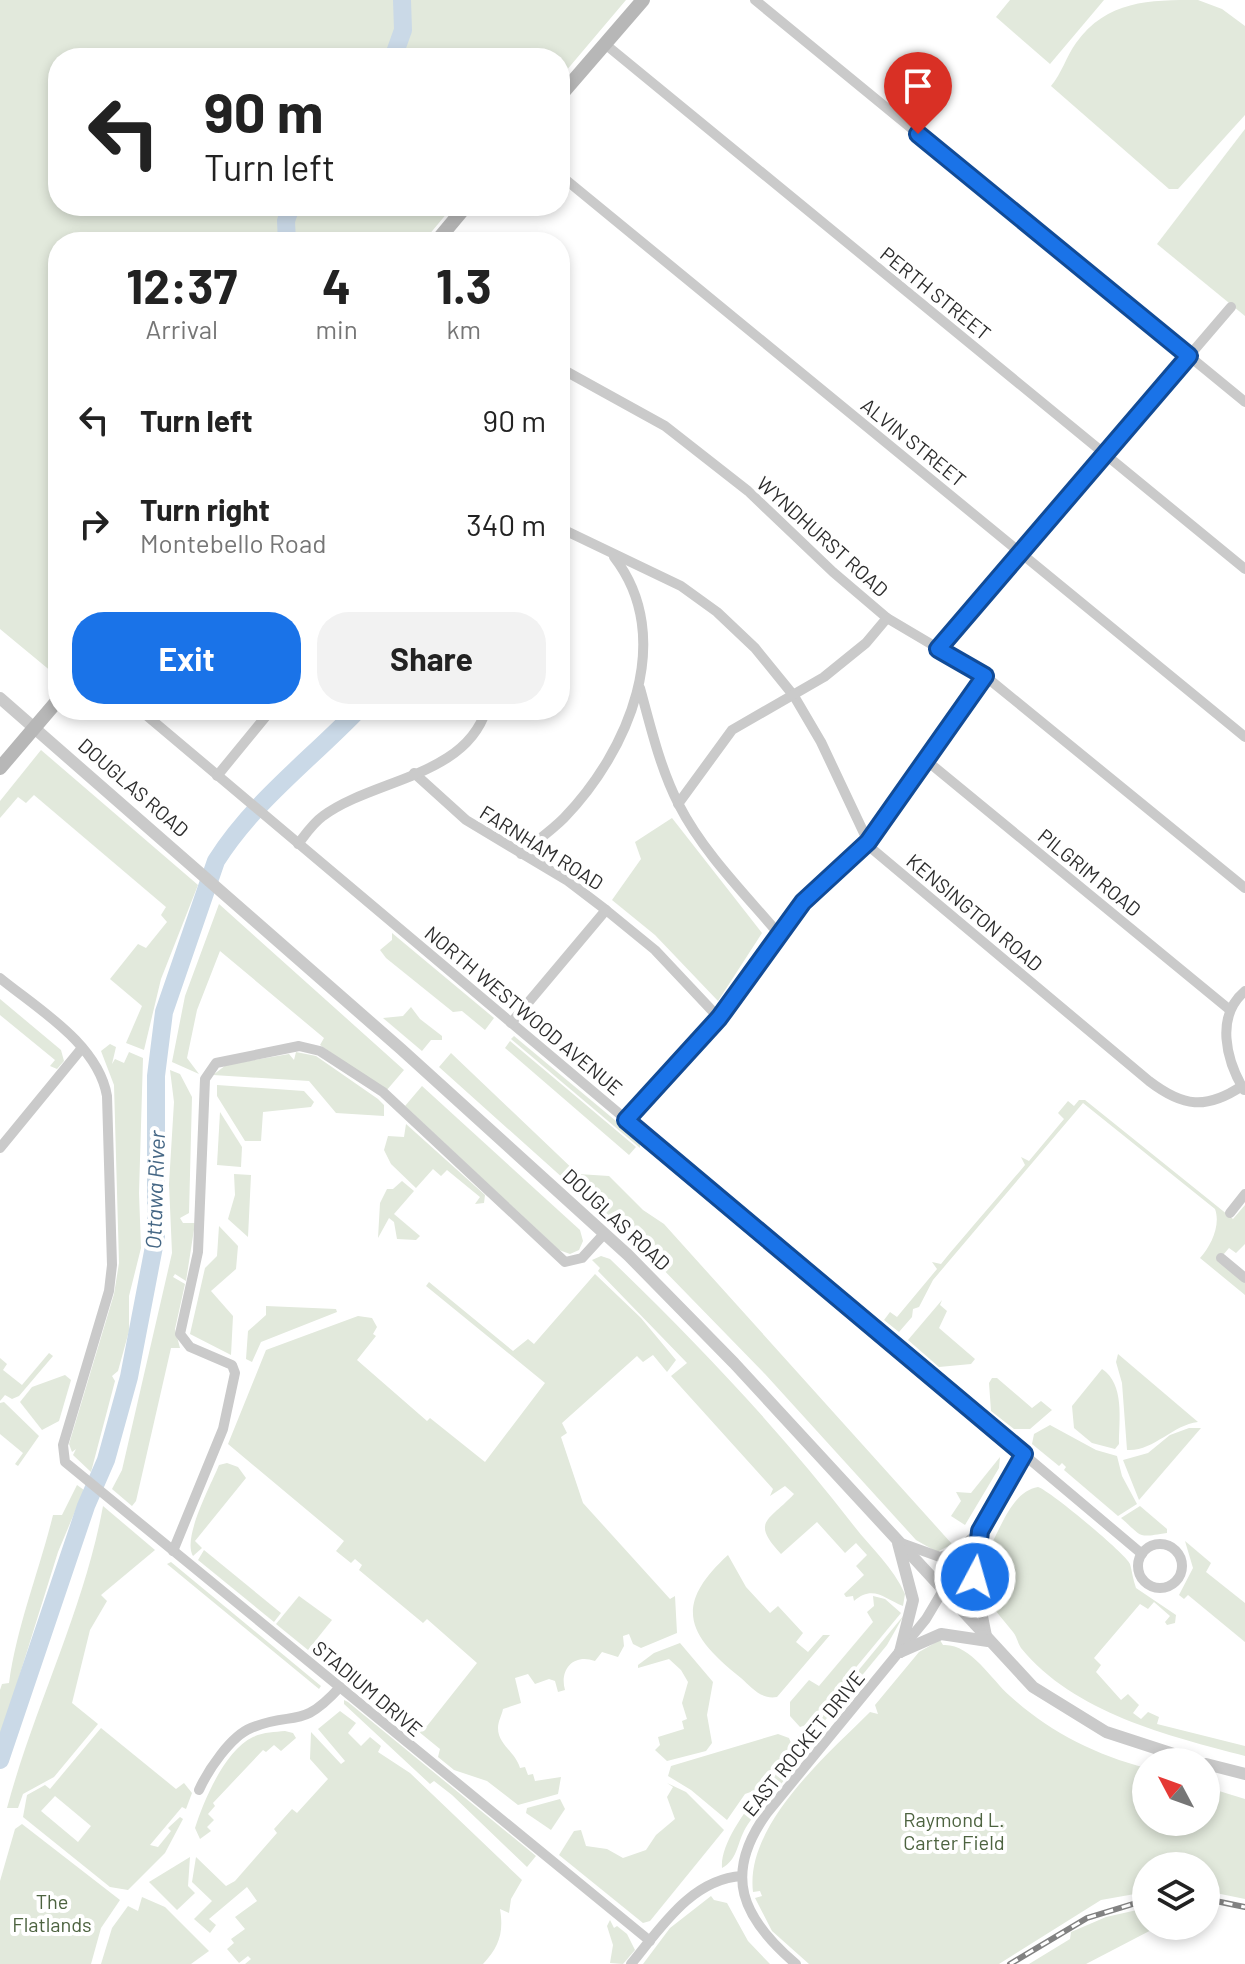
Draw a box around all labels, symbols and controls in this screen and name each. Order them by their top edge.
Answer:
pin [884,52,952,134]
icon: arrive [896,64,940,108]
text: 90 m [204,77,324,144]
icon: left [72,80,176,184]
text: Turn left [204,145,335,188]
street label: PERTH STREET [876,241,996,345]
text: 12:37 [126,256,237,314]
text: 4 [322,256,351,314]
text: 1.3 [436,256,492,314]
text: Arrival [145,313,218,344]
text: min [316,313,358,344]
text: km [447,313,481,344]
street label: ALVIN STREET [857,392,971,492]
icon: left [72,398,116,442]
text: Turn left [140,402,253,438]
text: 90 m [483,402,546,438]
street label: WYNDHURST ROAD [752,471,894,601]
text: Turn right [140,491,270,527]
icon: right [72,502,116,546]
text: 340 m [466,506,546,542]
text: Montebello Road [140,527,326,558]
button: Exit [72,612,301,704]
button: Share [317,612,546,704]
street label: DOUGLAS ROAD [74,733,194,841]
street label: FARNHAM ROAD [476,799,608,895]
street label: PILGRIM ROAD [1034,823,1146,921]
street label: KENSINGTON ROAD [902,848,1048,976]
street label: NORTH WESTWOOD AVENUE [420,920,628,1100]
water label: Ottawa River [139,1129,169,1250]
street label: DOUGLAS ROAD [558,1163,676,1275]
position arrow [933,1535,1017,1619]
street label: STADIUM DRIVE [308,1635,428,1741]
street label: EAST ROCKET DRIVE [737,1665,869,1821]
north arrow [1132,1748,1220,1836]
map controls [1132,1748,1220,1940]
park label: Raymond L. Carter Field [903,1807,1005,1854]
button: layers [1132,1852,1220,1940]
park label: The Flatlands [12,1889,92,1936]

